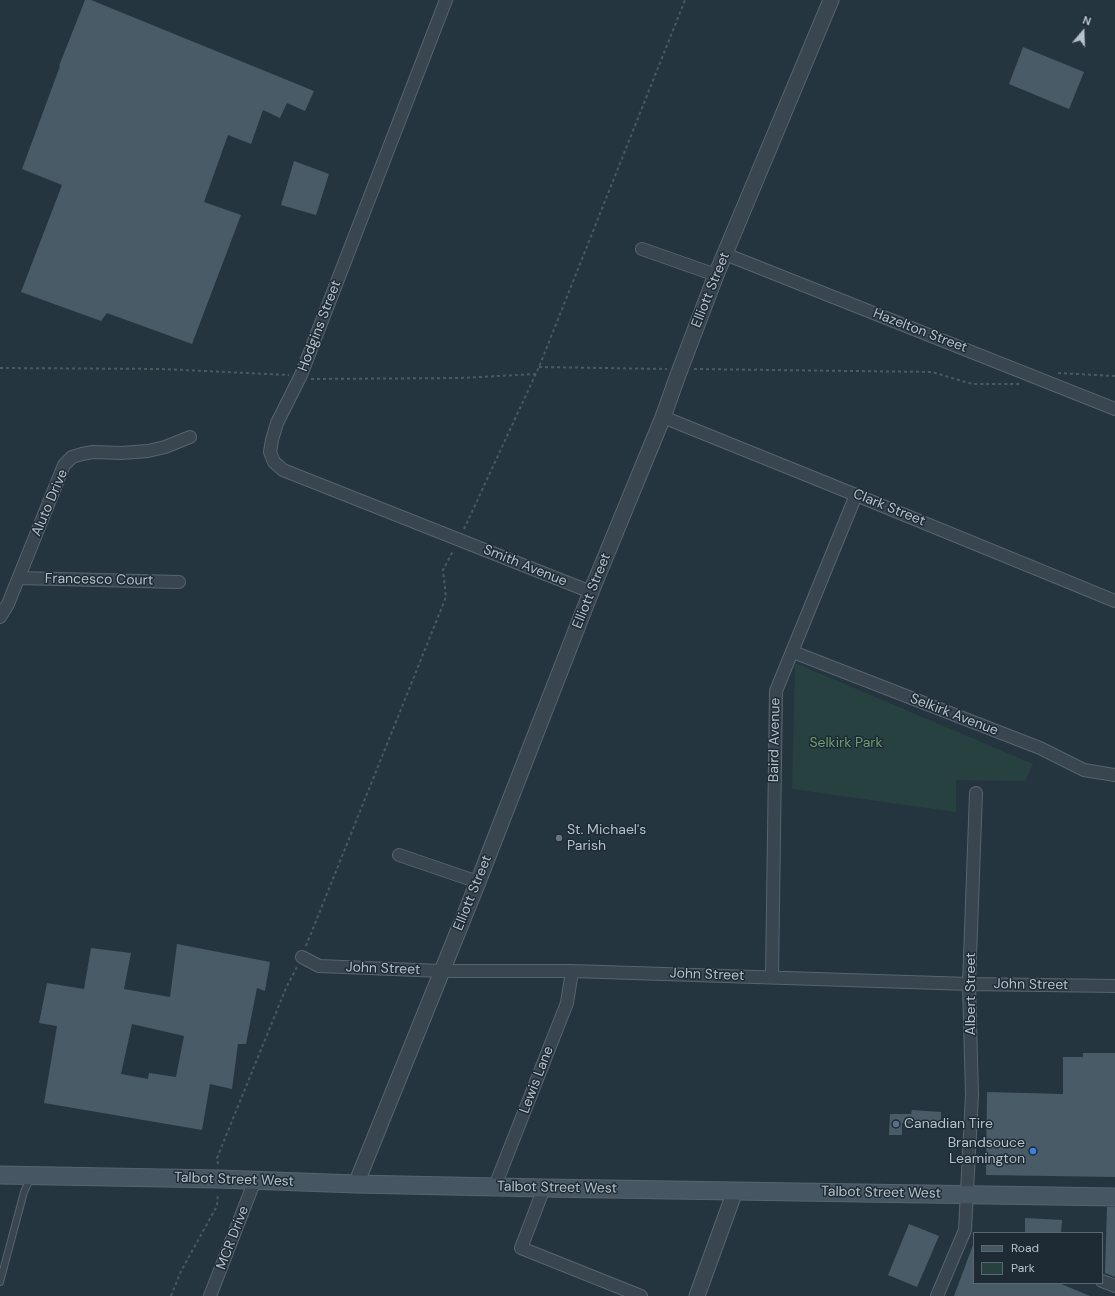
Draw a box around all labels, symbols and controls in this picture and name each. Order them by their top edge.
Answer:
north arrow [1063,12,1103,52]
text: N [1081,13,1093,29]
street label: Elliott Street [688,250,734,330]
street label: Hodgins Street [295,278,345,374]
street label: Hazelton Street [870,305,970,357]
street label: Aluto Drive [28,467,72,539]
street label: Clark Street [850,486,928,530]
street label: Smith Avenue [481,542,569,590]
street label: Elliott Street [569,551,615,631]
street label: Francesco Court [45,571,153,589]
street label: Selkirk Avenue [908,690,1000,740]
street label: Baird Avenue [766,698,784,782]
park label: Selkirk Park [809,735,883,751]
place label: St. Michael's Parish [567,822,646,854]
marker: St. Michael's Parish [554,833,564,843]
street label: Elliott Street [450,853,496,933]
street label: Albert Street [963,952,979,1036]
street label: John Street [345,959,421,979]
street label: John Street [669,965,745,985]
street label: John Street [993,976,1069,994]
street label: Lewis Lane [517,1044,557,1116]
place label: Canadian Tire [904,1116,993,1132]
marker: Canadian Tire [891,1119,901,1129]
place label: Brandsouce Leamington [948,1135,1025,1168]
marker: Brandsouce Leamington [1028,1146,1038,1156]
street label: Talbot Street West [174,1170,294,1190]
street label: Talbot Street West [497,1179,617,1197]
street label: Talbot Street West [821,1184,941,1202]
street label: MCR Drive [213,1204,253,1272]
legend [973,1232,1103,1284]
text: Road [1011,1240,1039,1256]
text: Park [1011,1260,1035,1276]

